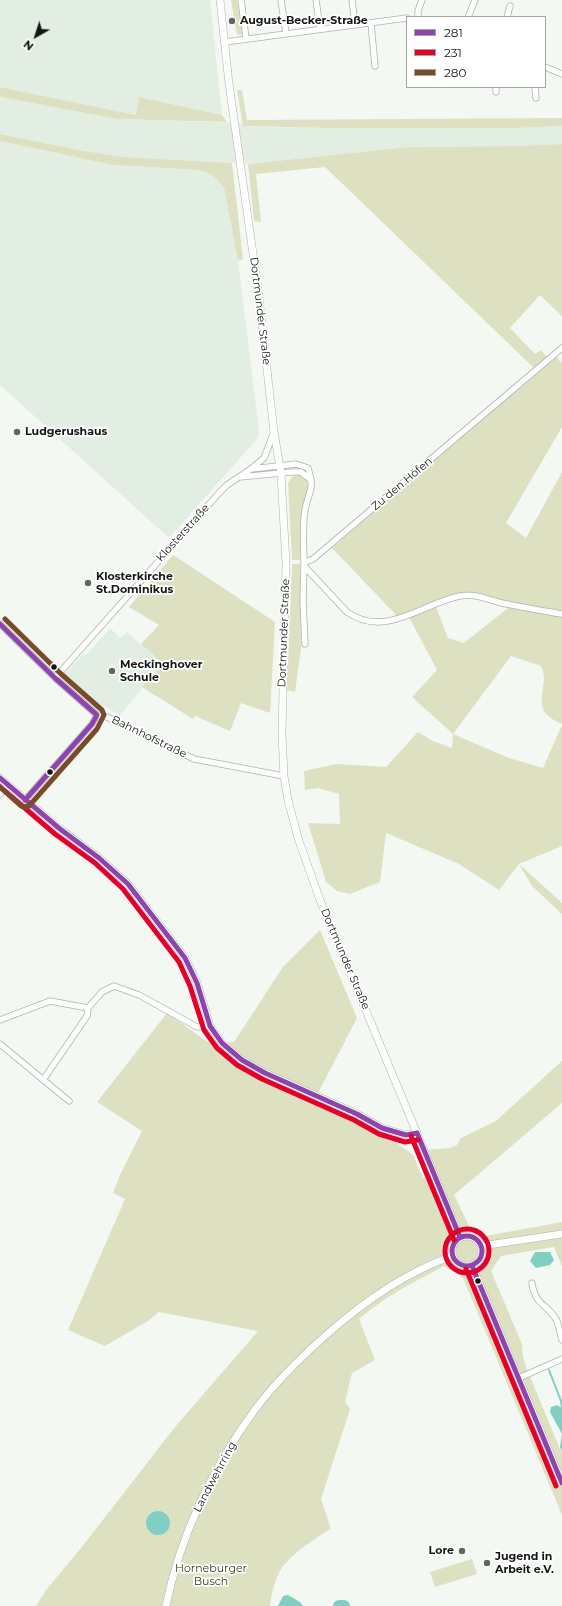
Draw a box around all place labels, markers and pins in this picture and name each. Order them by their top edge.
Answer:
place label: August-Becker-Straße [240,14,368,28]
marker: August-Becker-Straße [227,16,237,26]
place label: Ludgerushaus [25,425,107,439]
marker: Ludgerushaus [12,427,22,437]
place label: Klosterkirche St.Dominikus [96,570,173,596]
marker: Klosterkirche St.Dominikus [83,578,93,588]
place label: Meckinghover Schule [120,658,203,684]
unlabelled marker [49,662,59,672]
marker: Meckinghover Schule [107,666,117,676]
unlabelled marker [45,767,55,777]
unlabelled marker [473,1276,483,1286]
place label: Lore [429,1544,454,1558]
marker: Lore [457,1546,467,1556]
place label: Jugend in Arbeit e.V. [495,1550,554,1576]
marker: Jugend in Arbeit e.V. [482,1558,492,1568]

